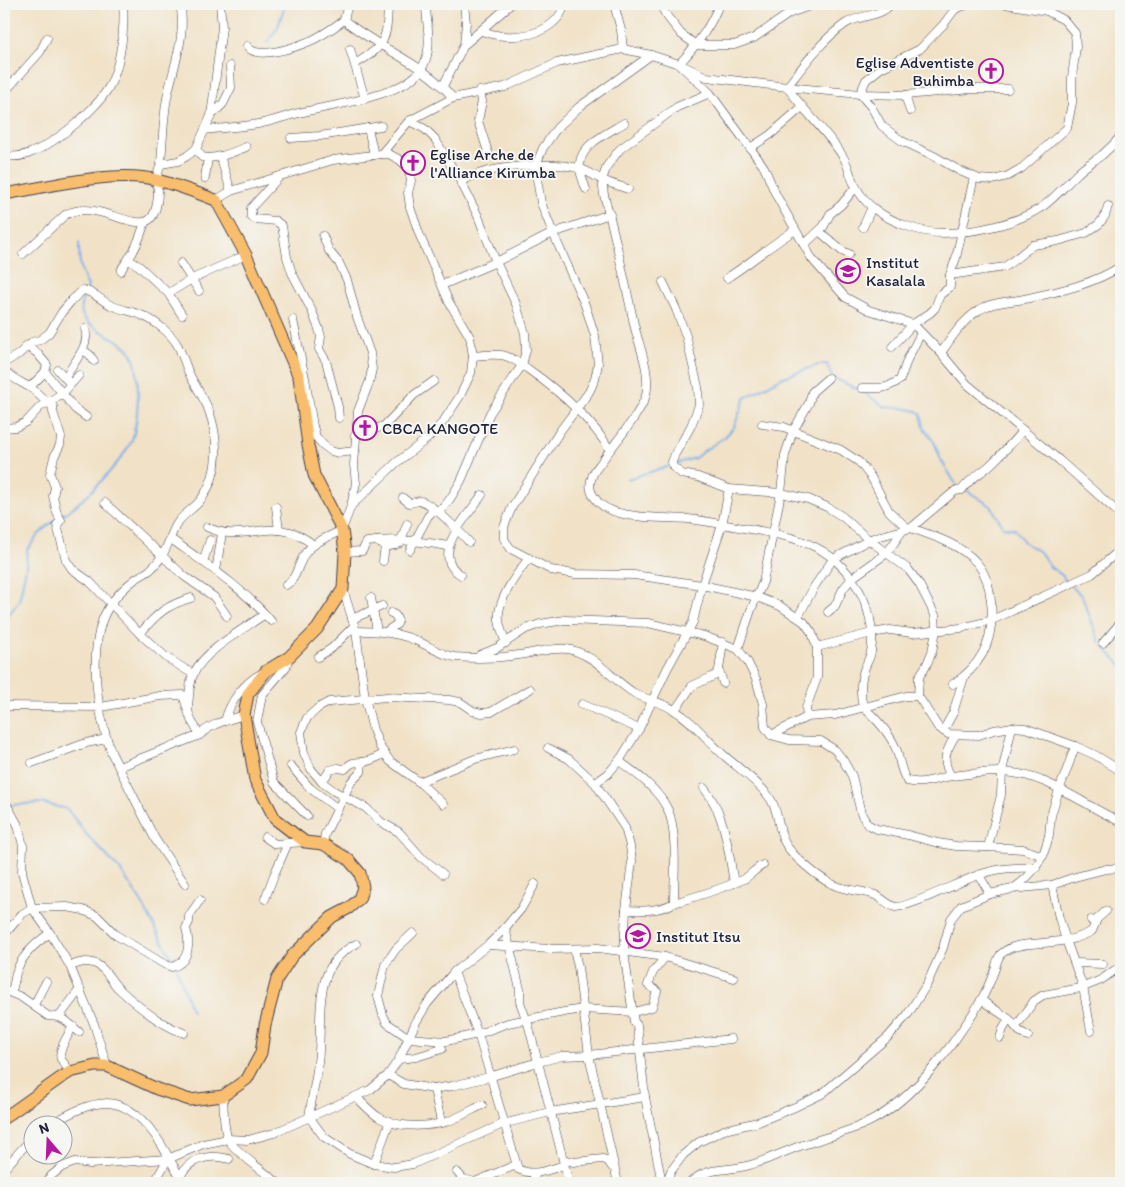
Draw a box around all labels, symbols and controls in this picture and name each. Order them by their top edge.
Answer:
place label: Eglise Adventiste Buhimba [856,53,975,90]
church icon: Eglise Adventiste Buhimba [978,58,1004,84]
place label: Eglise Arche de l'Alliance Kirumba [430,145,557,182]
church icon: Eglise Arche de l'Alliance Kirumba [400,150,426,176]
place label: Institut Kasalala [866,253,926,290]
school or university icon: Institut Kasalala [835,258,861,284]
church icon: CBCA KANGOTE [352,415,378,441]
place label: CBCA KANGOTE [382,419,498,438]
school or university icon: Institut Itsu [625,923,651,949]
place label: Institut Itsu [656,927,741,946]
north arrow [22,1114,72,1164]
text: N [37,1119,51,1138]

